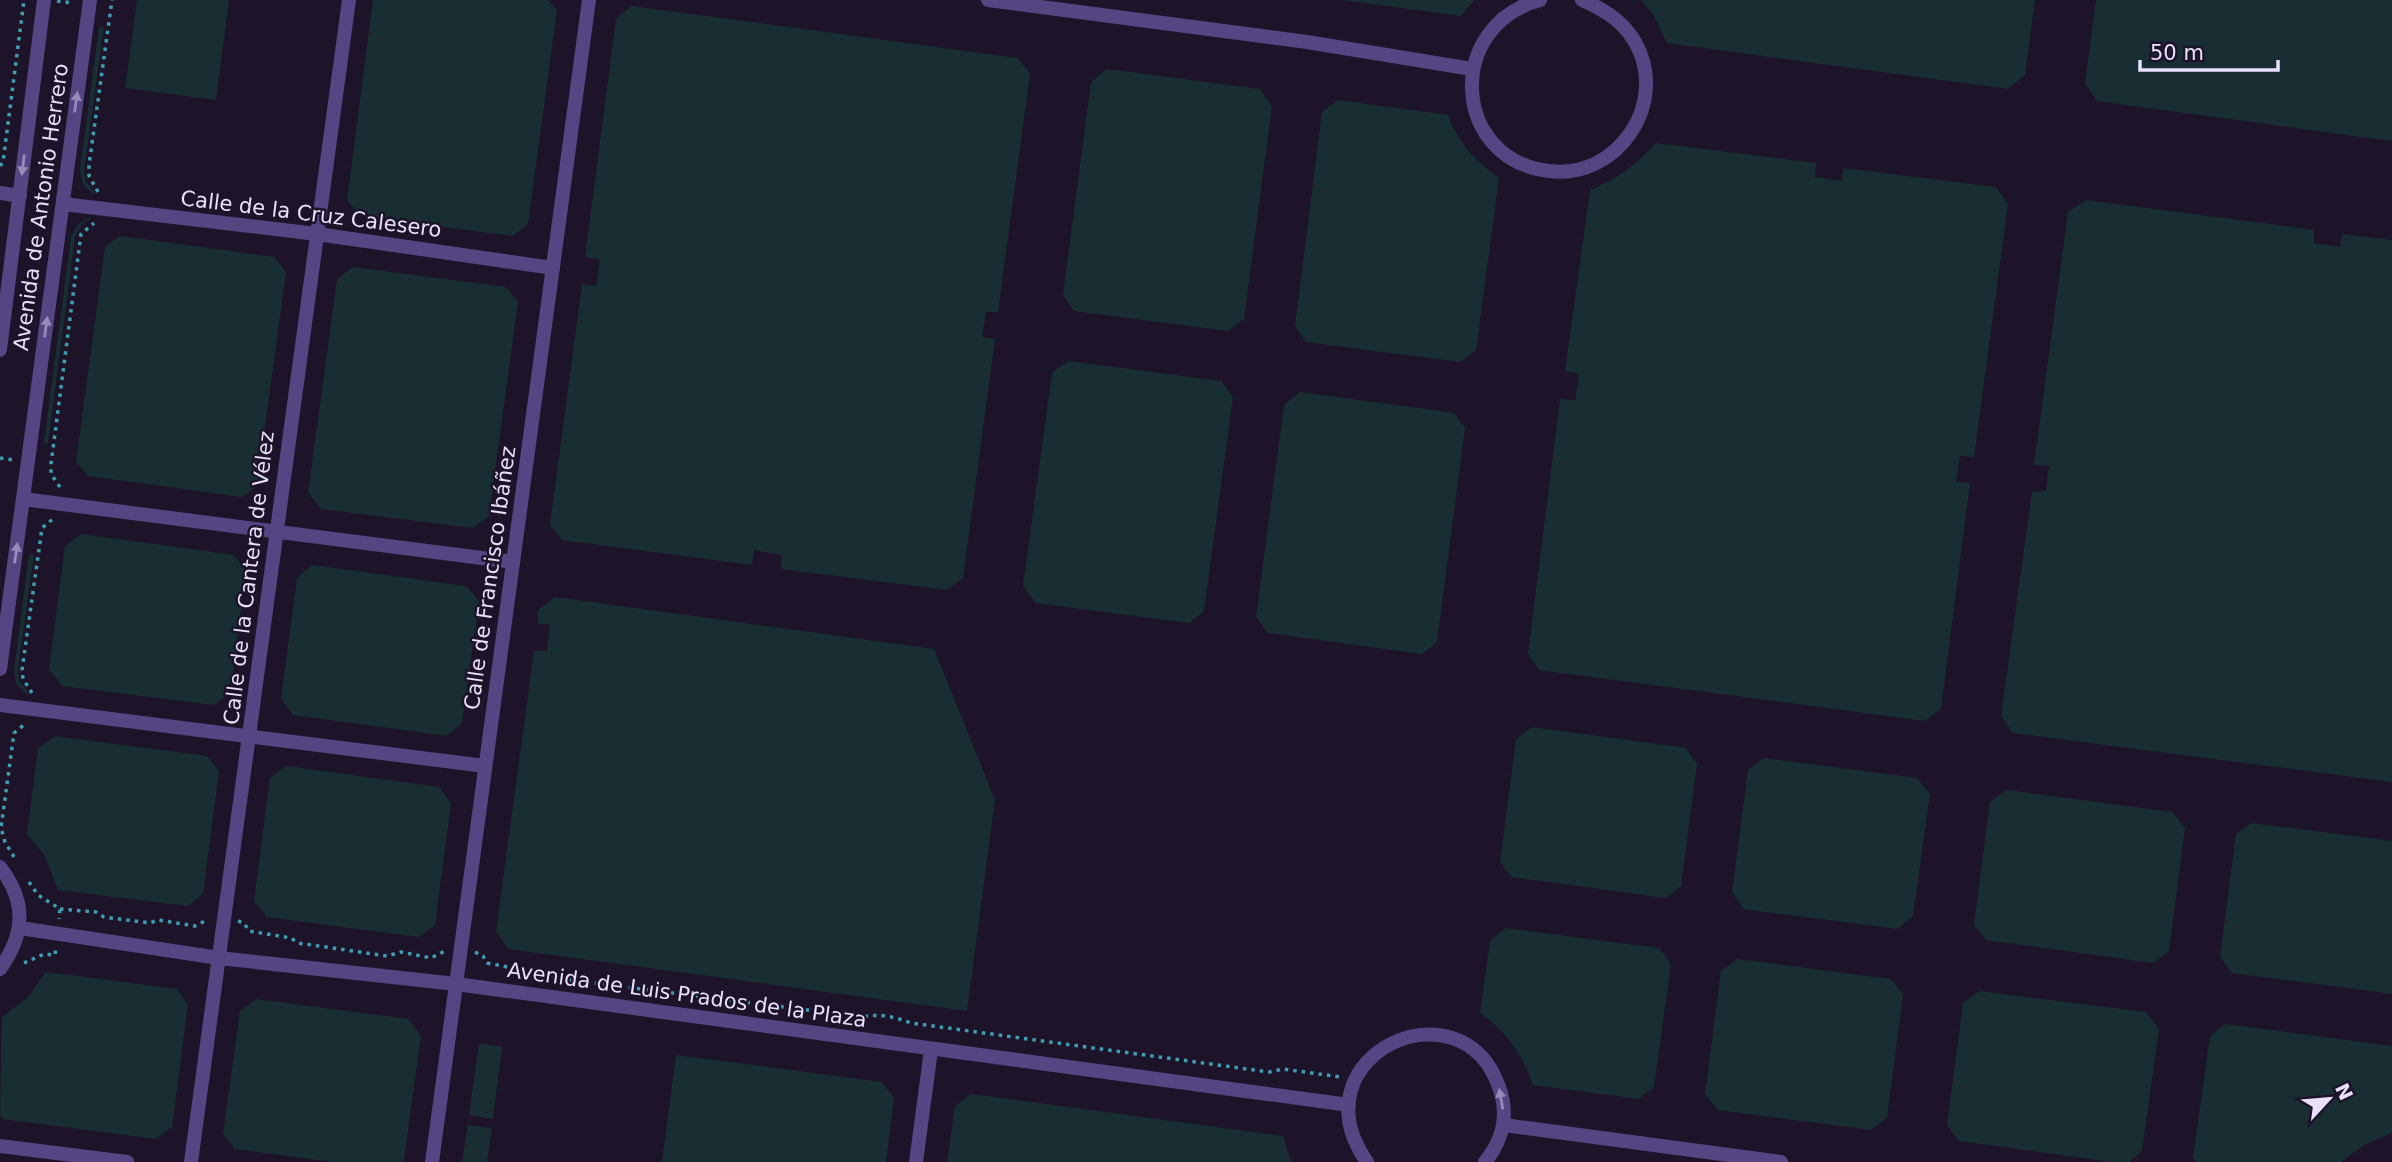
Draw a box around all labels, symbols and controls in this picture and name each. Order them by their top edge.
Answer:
scale bar [2140,28,2278,72]
text: 50 m [2150,41,2204,65]
street label: Avenida de Antonio Herrero [9,62,73,352]
one-way arrow [71,91,82,113]
one-way arrow [18,154,29,176]
street label: Calle de la Cruz Calesero [179,186,443,242]
one-way arrow [41,316,52,338]
street label: Calle de la Cantera de Vélez [219,430,279,726]
street label: Calle de Francisco Ibáñez [460,445,520,711]
one-way arrow [11,542,22,564]
street label: Avenida de Luis Prados de la Plaza [506,958,868,1032]
north arrow [2294,1064,2364,1134]
text: N [2331,1080,2358,1104]
one-way arrow [1495,1088,1506,1110]

